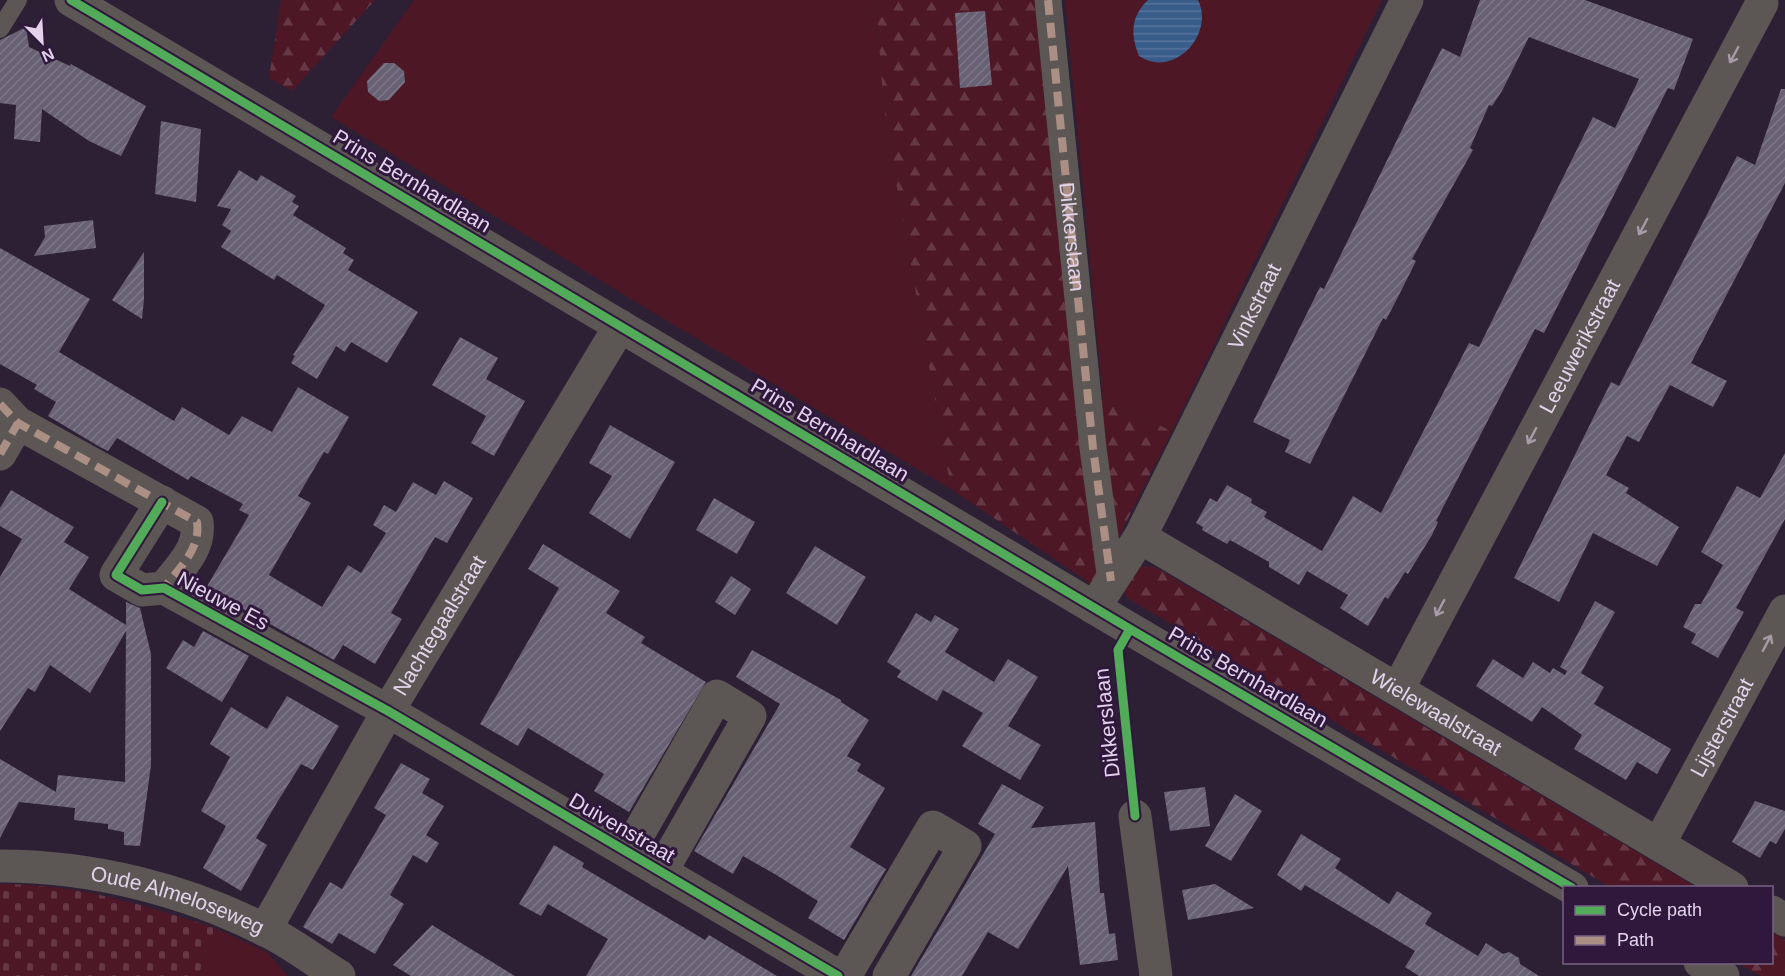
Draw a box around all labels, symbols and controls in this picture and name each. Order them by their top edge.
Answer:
north arrow [12,12,72,72]
text: N [39,45,57,65]
one-way arrow [1728,45,1739,63]
street label: Prins Bernhardlaan [329,124,495,237]
street label: Dikkerslaan [1055,181,1089,293]
one-way arrow [1637,218,1649,235]
street label: Vinkstraat [1223,259,1285,353]
street label: Leeuwerikstraat [1534,275,1624,417]
street label: Prins Bernhardlaan [747,373,913,486]
one-way arrow [1526,427,1538,444]
street label: Nachtegaalstraat [388,551,490,699]
street label: Nieuwe Es [174,567,273,634]
one-way arrow [1434,599,1446,617]
street label: Prins Bernhardlaan [1165,622,1332,731]
one-way arrow [1761,635,1773,652]
street label: Wielewaalstraat [1366,664,1506,760]
street label: Dikkerslaan [1089,667,1124,779]
street label: Lijsterstraat [1685,674,1757,781]
street label: Duivenstraat [565,788,679,867]
street label: Oude Almeloseweg [89,862,268,939]
legend [1563,886,1773,964]
text: Cycle path [1617,900,1702,920]
text: Path [1617,930,1654,950]

